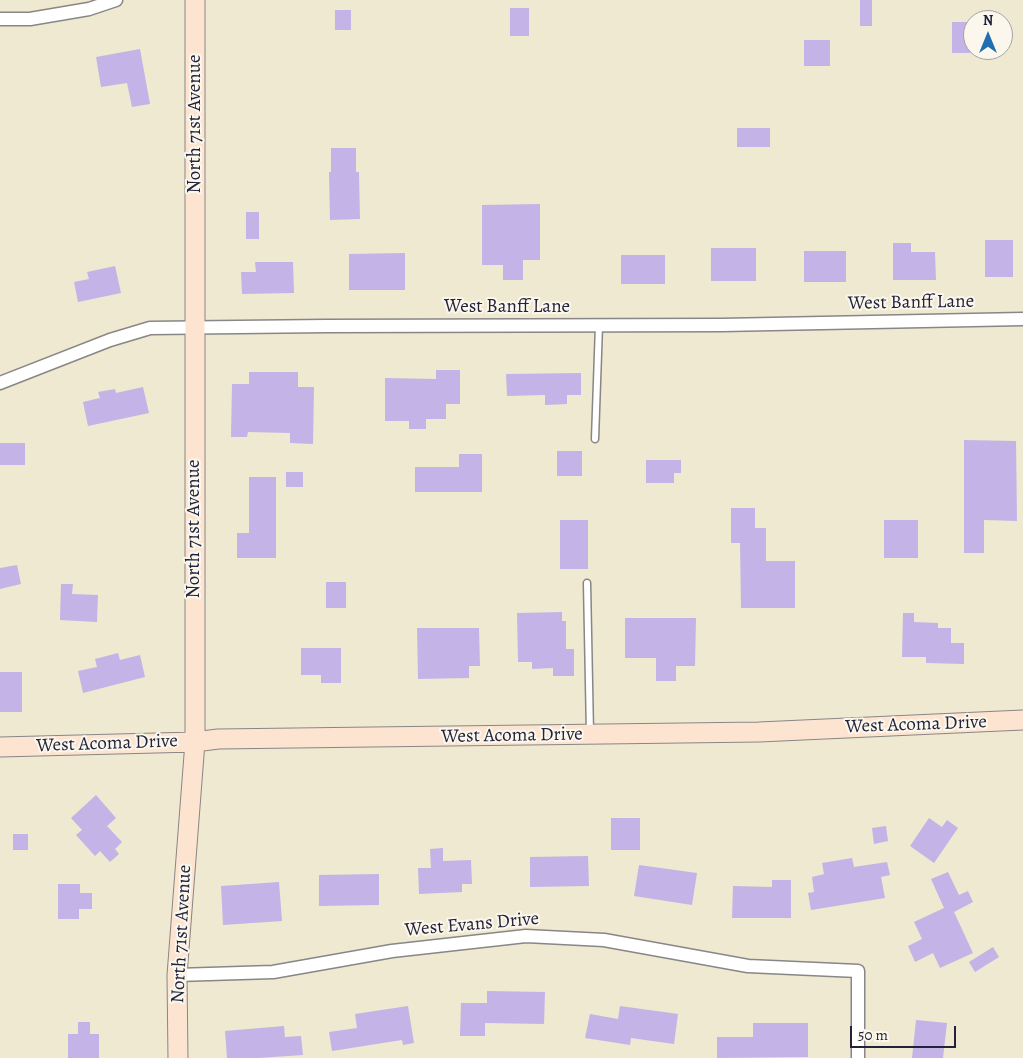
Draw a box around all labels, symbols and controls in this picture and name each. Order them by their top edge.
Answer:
north arrow [963,10,1013,60]
text: N [983,11,993,30]
street label: North 71st Avenue [184,55,206,193]
street label: West Banff Lane [848,291,974,315]
street label: West Banff Lane [444,296,570,318]
street label: North 71st Avenue [183,460,205,598]
street label: West Acoma Drive [845,711,987,739]
street label: West Acoma Drive [441,723,583,749]
street label: West Acoma Drive [36,730,178,758]
street label: North 71st Avenue [167,864,197,1004]
street label: West Evans Drive [404,908,540,942]
scale bar [853,1016,959,1048]
text: 50 m [858,1025,888,1045]

